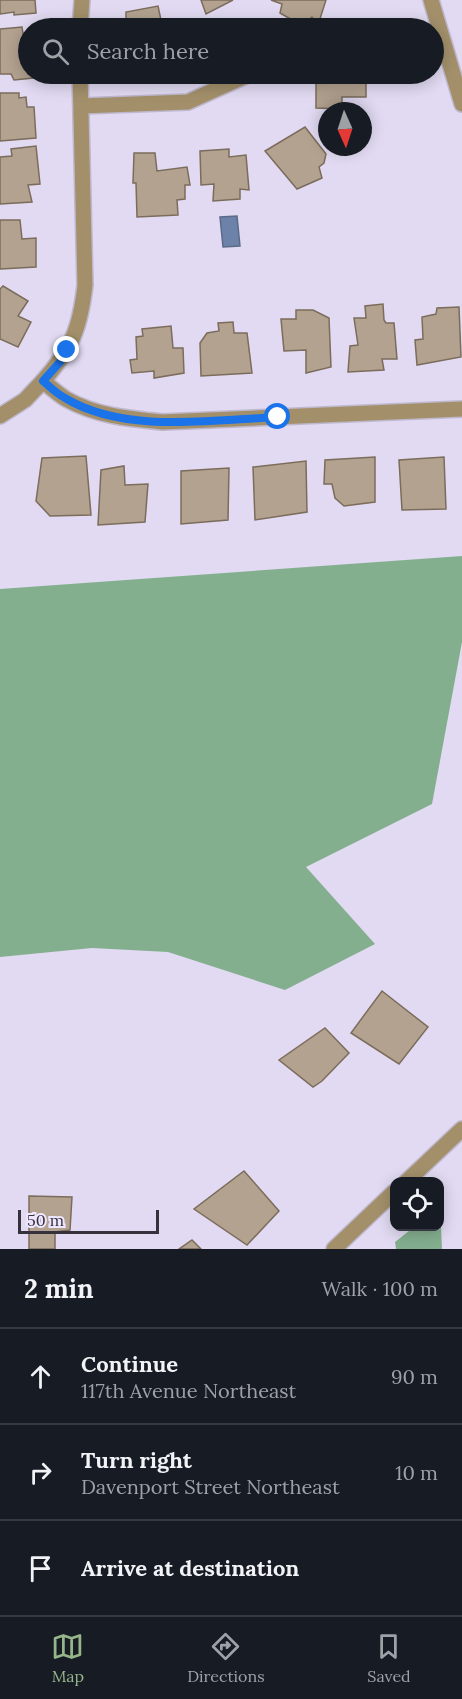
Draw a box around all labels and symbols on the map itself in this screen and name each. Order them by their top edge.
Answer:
north arrow [318,102,372,156]
route end [53,336,79,362]
route start [264,403,290,429]
scale bar [18,1207,159,1234]

